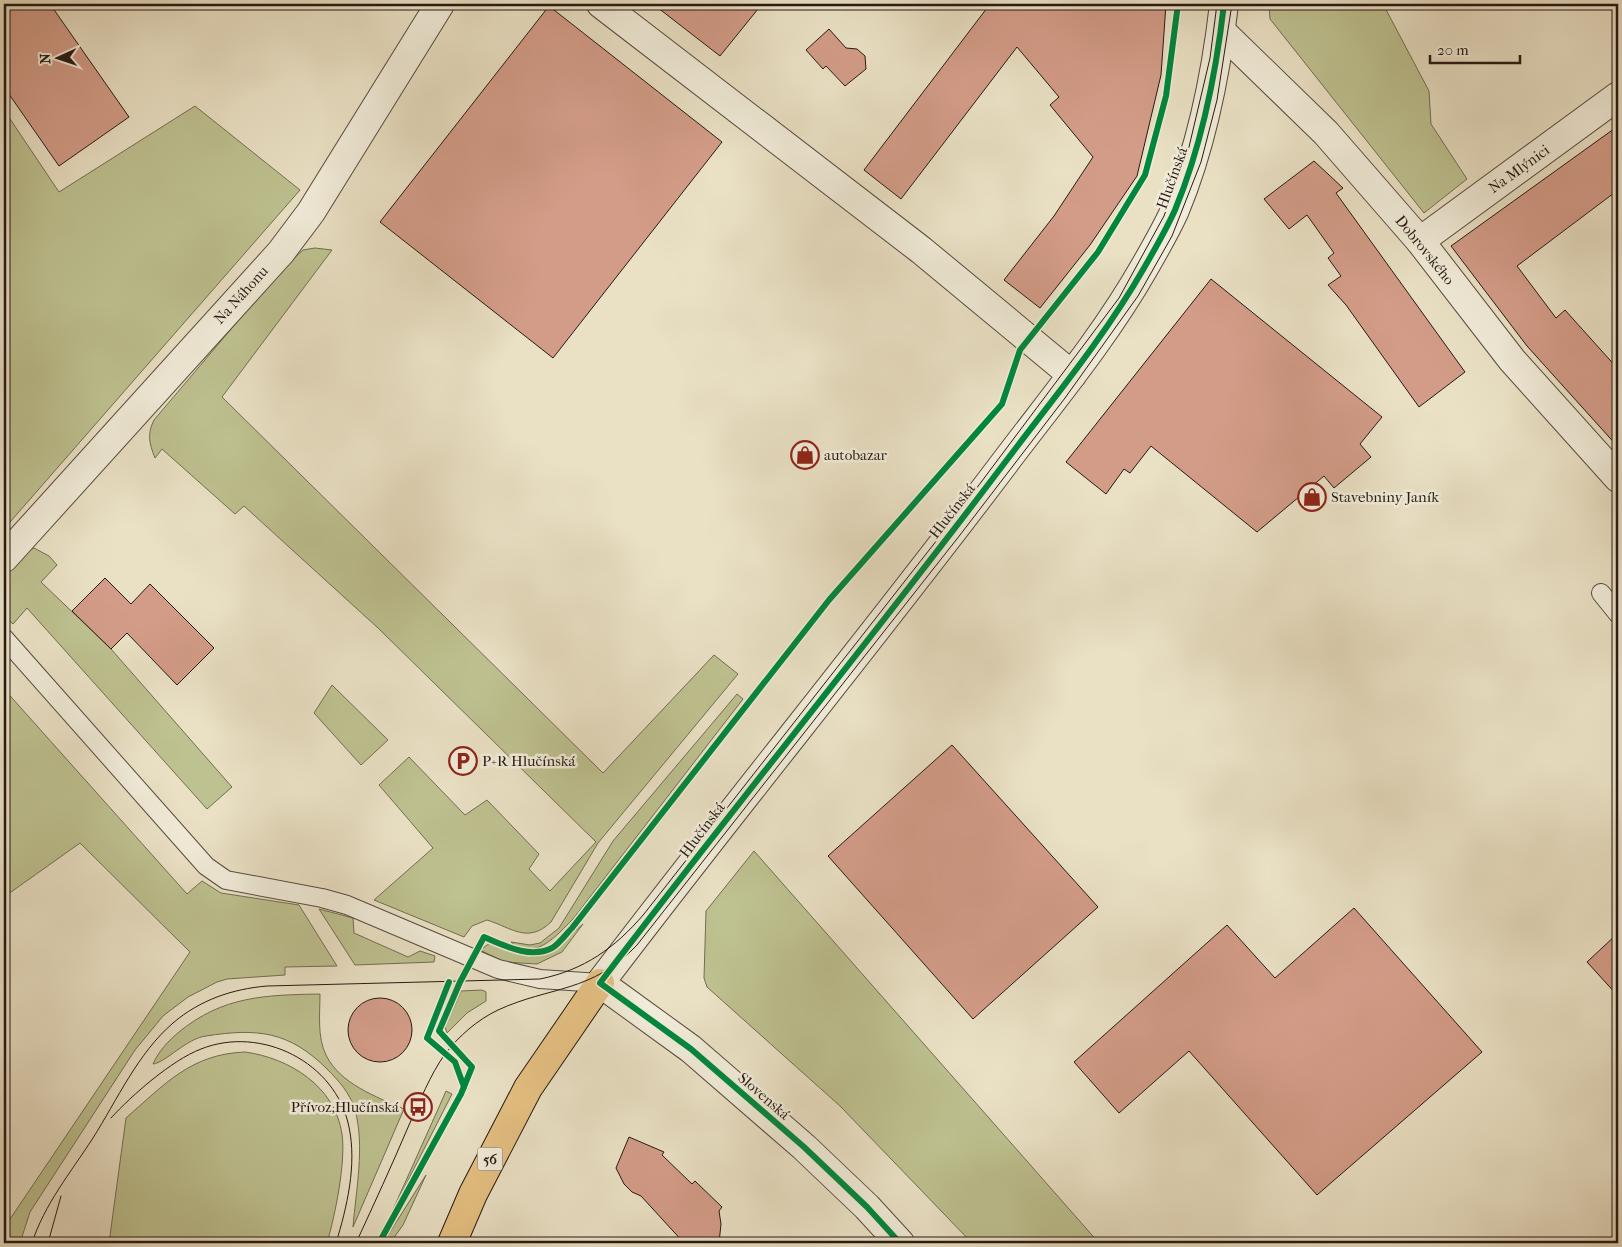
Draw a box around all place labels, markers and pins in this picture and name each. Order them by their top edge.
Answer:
shop icon: autobazar [790,440,820,470]
place label: autobazar [824,446,888,464]
shop icon: Stavebniny Janík [1297,482,1327,512]
place label: Stavebniny Janík [1331,488,1439,506]
parking icon: P+R Hlučínská [448,746,478,776]
place label: P+R Hlučínská [482,752,576,770]
bus stop icon: Přívoz,Hlučínská [403,1092,433,1122]
place label: Přívoz,Hlučínská [291,1098,400,1116]

